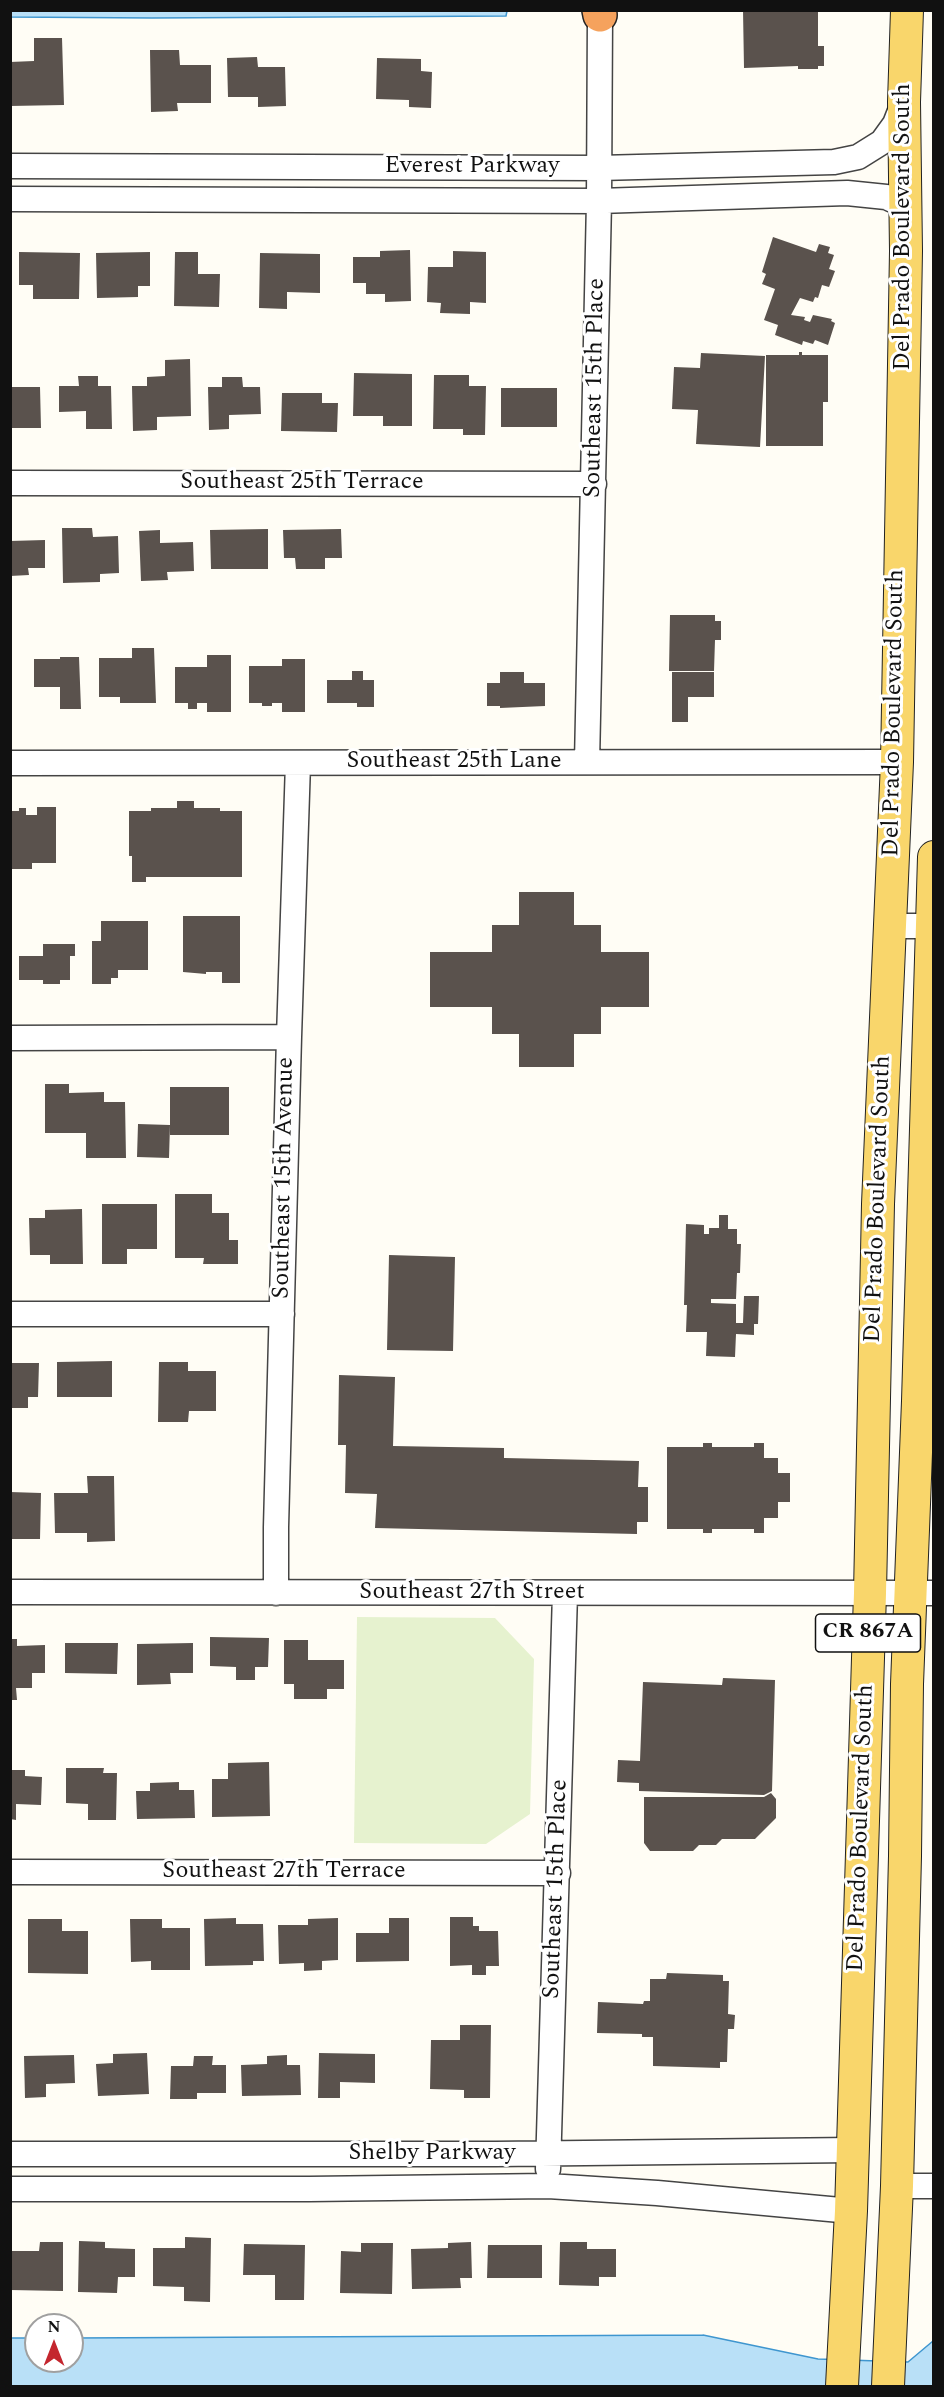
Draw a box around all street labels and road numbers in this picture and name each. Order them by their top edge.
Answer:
street label: Del Prado Boulevard South [890,83,918,371]
street label: Everest Parkway [384,153,560,181]
street label: Southeast 15th Place [580,278,612,498]
street label: Southeast 25th Terrace [180,469,424,497]
street label: Del Prado Boulevard South [878,569,912,857]
street label: Southeast 25th Lane [346,748,562,776]
street label: Del Prado Boulevard South [860,1055,898,1343]
street label: Southeast 15th Avenue [268,1057,302,1299]
street label: Southeast 27th Street [359,1579,585,1607]
road number: CR 867A [816,1614,920,1652]
street label: Del Prado Boulevard South [843,1684,881,1972]
street label: Southeast 15th Place [539,1779,575,1999]
street label: Southeast 27th Terrace [162,1858,406,1886]
street label: Shelby Parkway [348,2140,516,2168]

